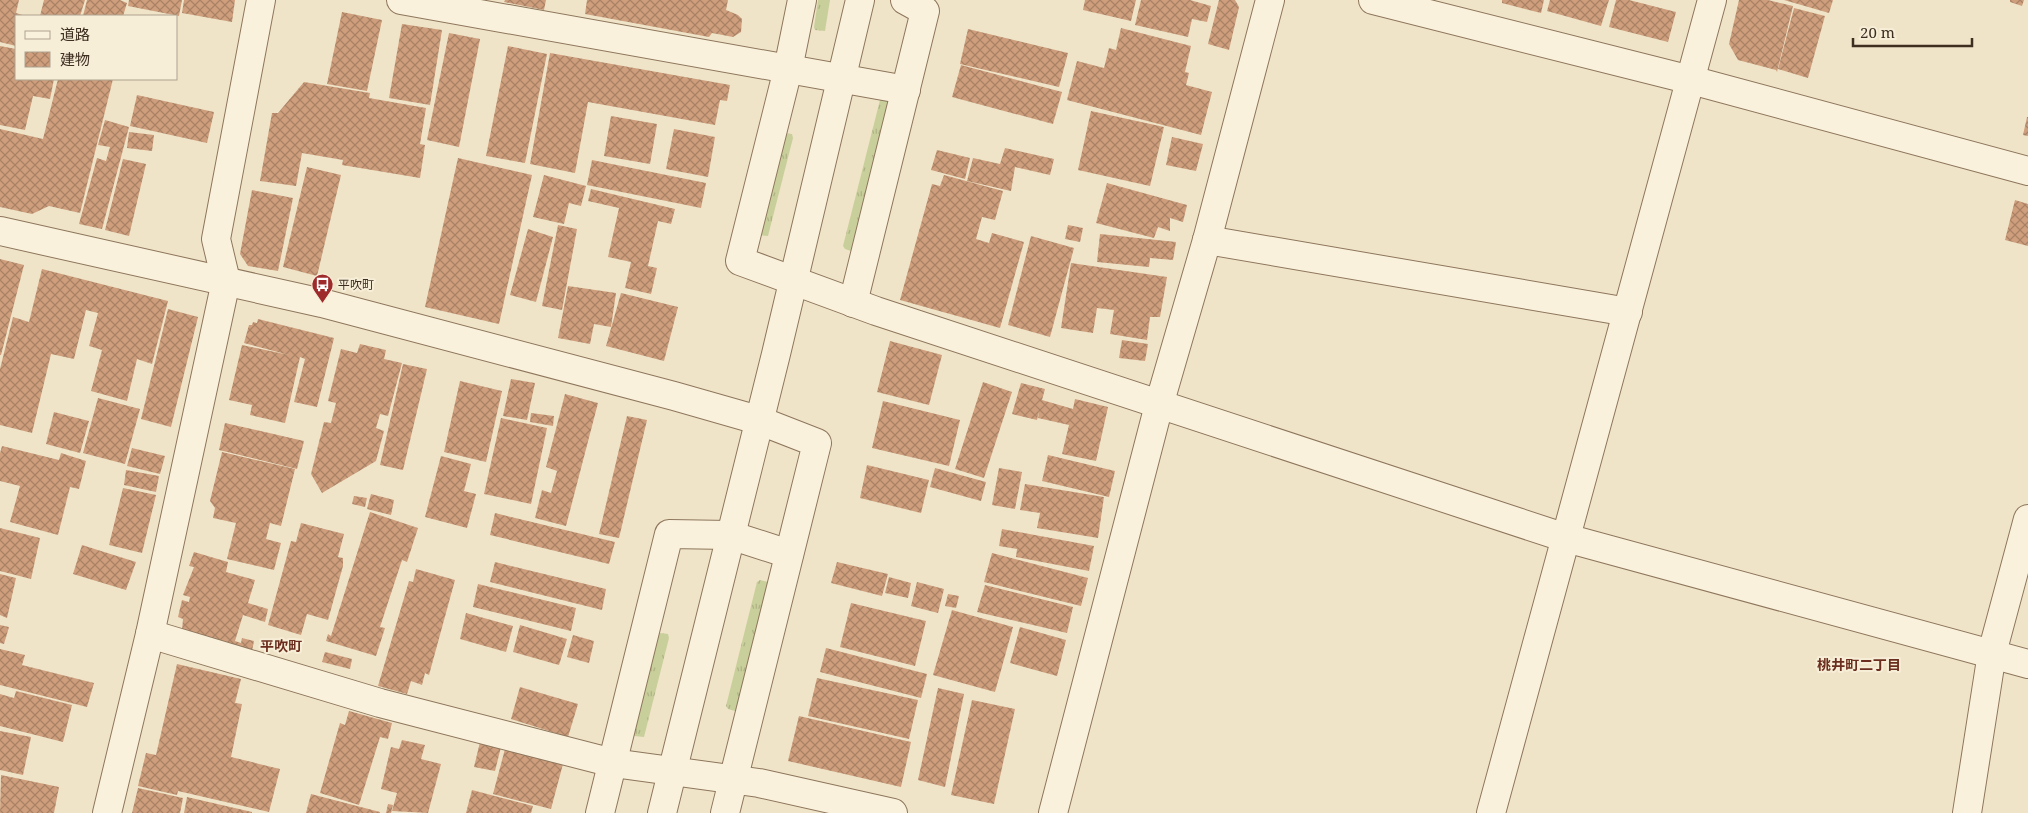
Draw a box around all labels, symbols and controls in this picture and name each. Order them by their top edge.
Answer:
legend [15,15,178,80]
scale bar [1853,15,1972,47]
text: 20 m [1860,22,1895,42]
text: 道路 [60,24,90,44]
text: 建物 [60,49,90,69]
bus stop icon: 平吹町 [310,272,334,303]
place label: 平吹町 [338,276,374,293]
district label: 平吹町 [260,636,302,655]
district label: 桃井町二丁目 [1817,655,1901,674]

